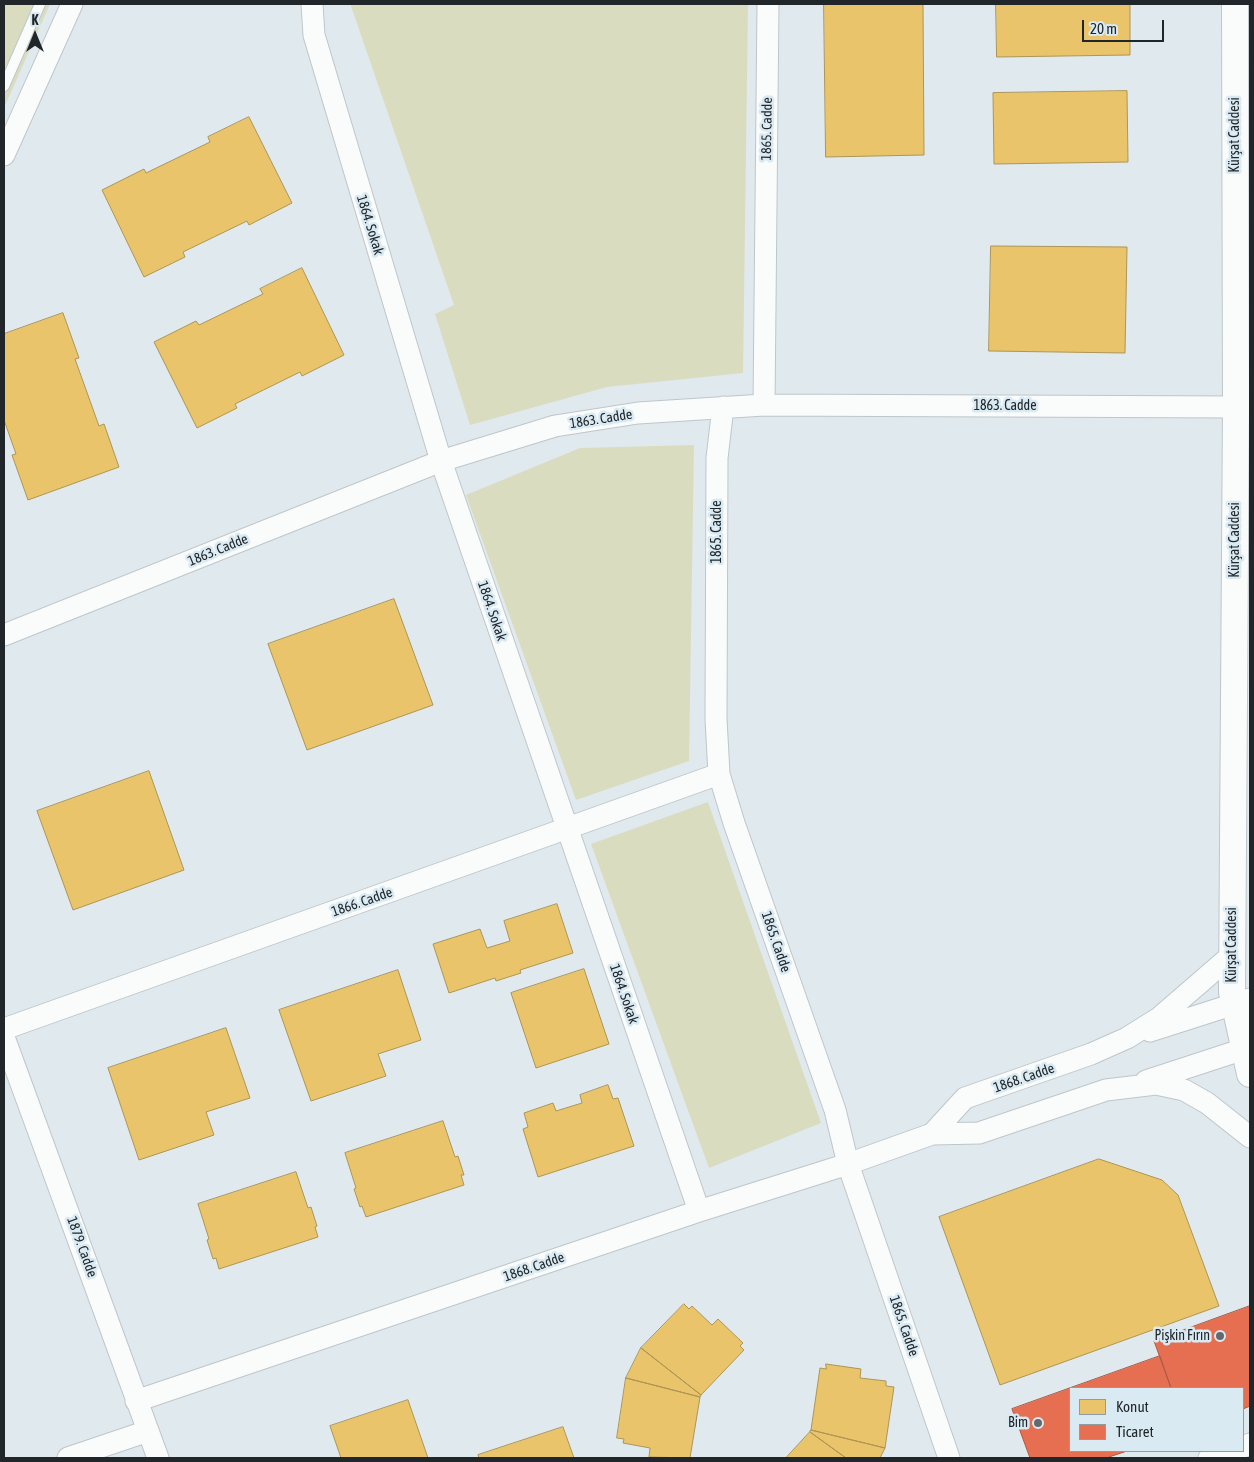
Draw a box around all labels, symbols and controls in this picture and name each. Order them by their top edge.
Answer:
north arrow [10,10,60,60]
scale bar [1084,10,1166,42]
text: K [32,12,38,28]
text: 20 m [1090,20,1117,37]
street label: 1865. Cadde [758,97,776,161]
street label: Kürşat Caddesi [1227,97,1243,173]
street label: 1864. Sokak [353,193,387,257]
street label: 1863. Cadde [973,398,1037,414]
street label: 1863. Cadde [568,406,634,432]
street label: 1865. Cadde [709,500,725,564]
street label: Kürşat Caddesi [1227,502,1243,578]
street label: 1863. Cadde [186,530,250,570]
street label: 1864. Sokak [474,579,510,643]
street label: 1866. Cadde [329,884,395,920]
street label: Kürşat Caddesi [1224,907,1240,983]
street label: 1865. Cadde [758,909,794,975]
street label: 1864. Sokak [606,962,642,1026]
street label: 1868. Cadde [991,1060,1057,1096]
street label: 1879. Cadde [63,1214,101,1280]
street label: 1868. Cadde [501,1249,567,1285]
street label: 1865. Cadde [886,1293,922,1359]
place label: Pişkin Fırın [1155,1328,1210,1344]
marker: Pişkin Fırın [1214,1330,1226,1342]
legend [1069,1387,1244,1452]
text: Konut [1116,1398,1149,1415]
place label: Bim [1008,1415,1028,1431]
marker: Bim [1032,1417,1044,1429]
text: Ticaret [1116,1423,1154,1440]

